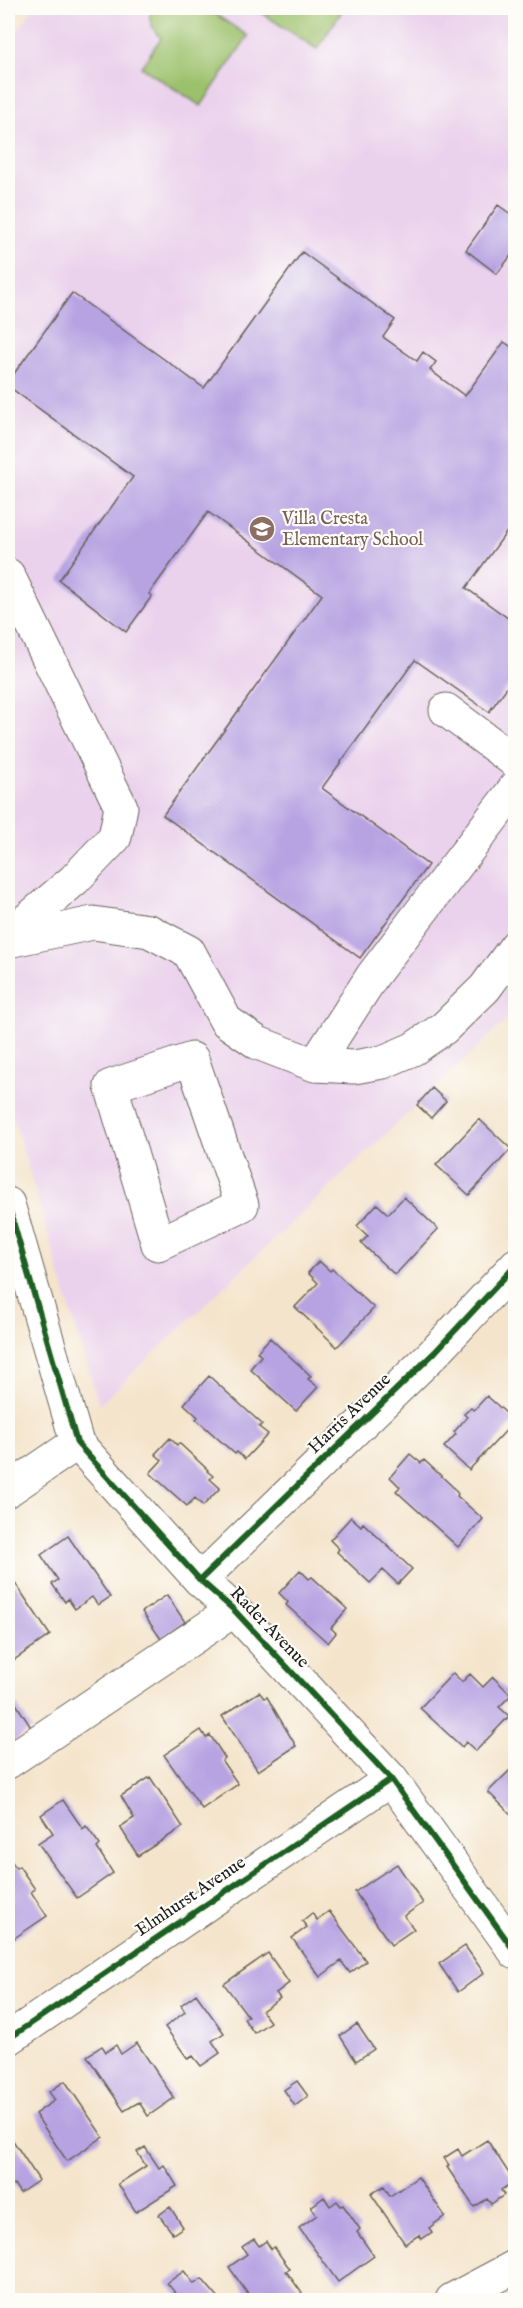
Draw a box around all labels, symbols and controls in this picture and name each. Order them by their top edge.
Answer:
place label: Villa Cresta Elementary School [281,508,423,552]
school or university icon: Villa Cresta Elementary School [247,514,277,544]
street label: Harris Avenue [304,1369,396,1459]
street label: Rader Avenue [224,1582,314,1674]
street label: Elmhurst Avenue [131,1852,251,1942]

